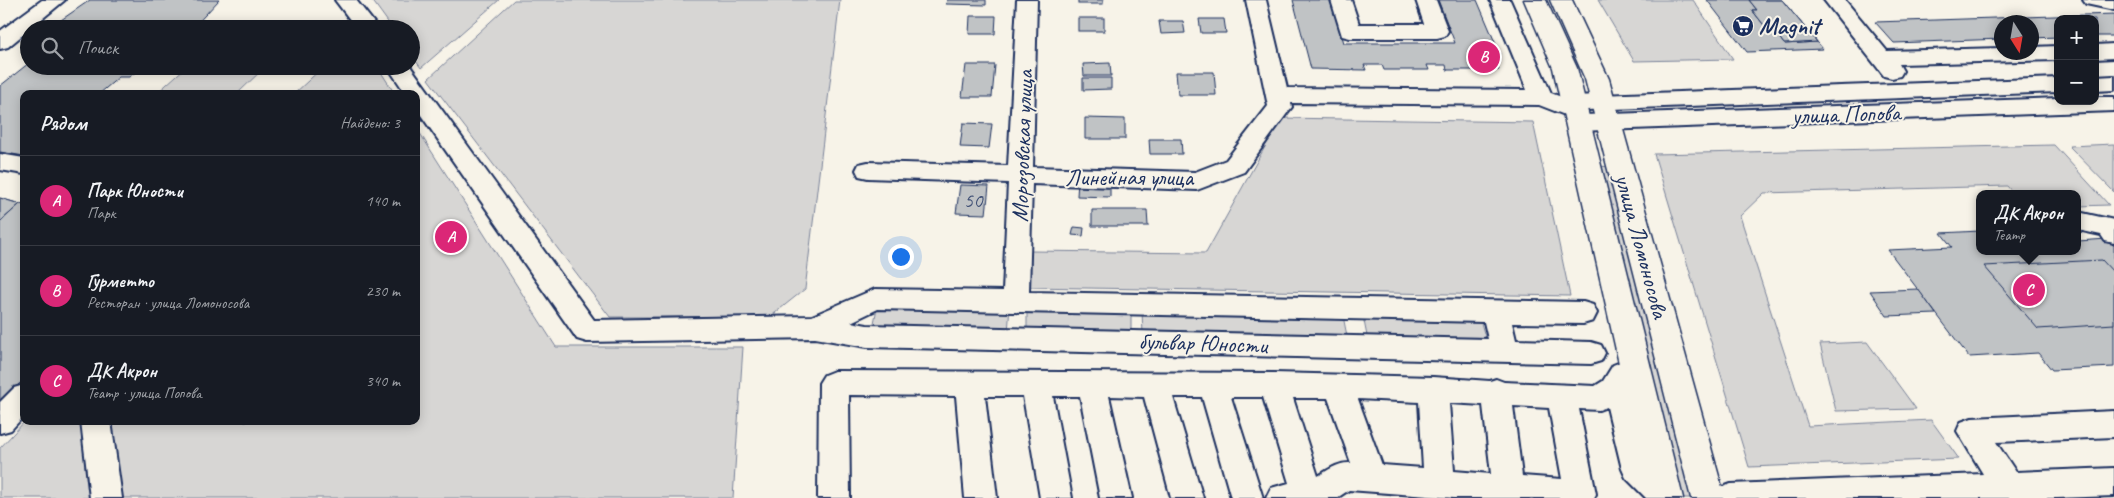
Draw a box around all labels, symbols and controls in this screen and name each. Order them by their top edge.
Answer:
place label: Magnit [1759,11,1824,41]
supermarket icon: Magnit [1731,14,1755,38]
north arrow [1994,15,2039,60]
map controls [2054,15,2099,105]
button: + [2054,15,2099,60]
search box [20,20,420,75]
icon: search [38,34,66,62]
text: Поиск [78,36,118,60]
pin: B [1468,38,1500,76]
button: − [2054,60,2099,105]
street label: Морозовская улица [1004,68,1040,222]
street label: улица Попова [1789,97,1903,131]
text: Рядом [40,110,87,136]
text: Найдено: 3 [340,113,400,133]
street label: Линейная улица [1065,162,1194,192]
street label: улица Ломоносова [1608,169,1676,323]
text: Парк Юности [87,179,183,203]
house number: 50 [964,187,984,213]
popup [1976,190,2081,255]
text: A [52,191,60,211]
text: 140 m [366,191,400,211]
text: ДК Акрон [1994,201,2063,225]
text: Парк [87,203,116,223]
pin: A [435,218,467,256]
text: Театр [1994,225,2025,245]
your location [888,244,914,270]
text: Гурметто [87,269,154,293]
pin: C [2013,271,2045,309]
text: B [52,281,60,301]
text: 230 m [366,281,400,301]
text: Ресторан · улица Ломоносова [87,293,249,313]
street label: бульвар Юности [1138,326,1270,360]
text: ДК Акрон [87,359,157,383]
text: C [52,371,60,391]
text: 340 m [366,371,400,391]
text: Театр · улица Попова [87,383,202,403]

